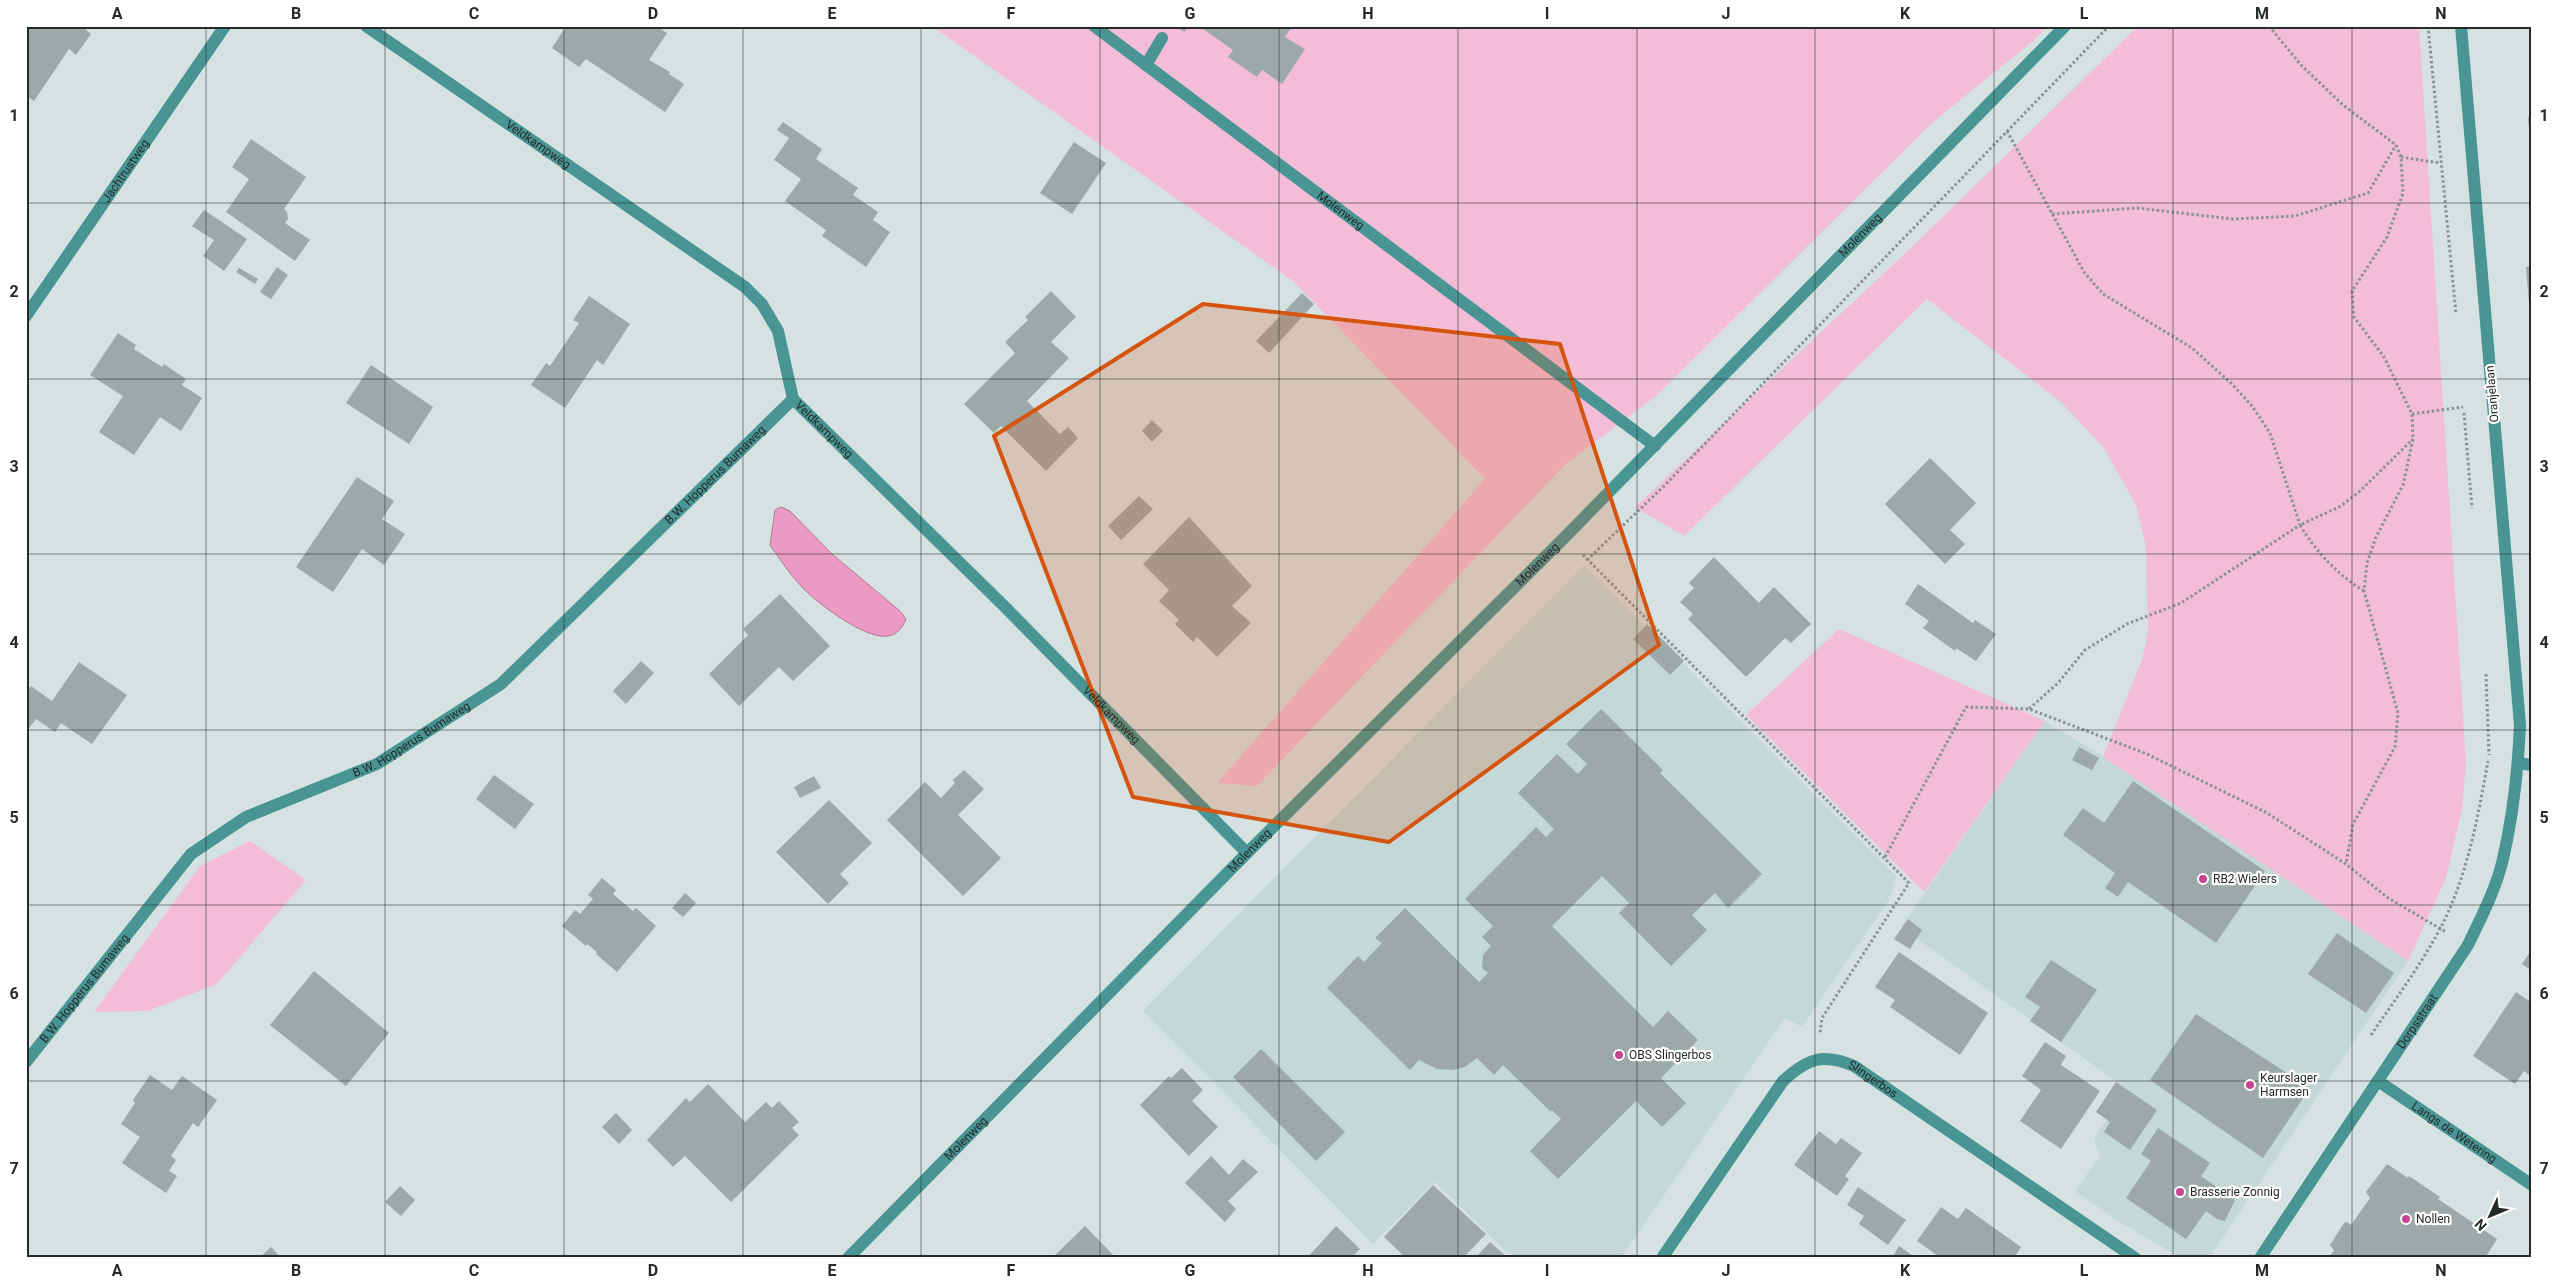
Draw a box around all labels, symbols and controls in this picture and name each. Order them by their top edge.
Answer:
text: A [112,4,123,23]
text: B [291,4,301,23]
text: C [469,4,479,23]
text: D [648,4,658,23]
text: E [828,4,837,23]
text: F [1007,4,1016,23]
text: G [1185,4,1196,23]
text: H [1362,4,1374,23]
text: I [1545,4,1549,23]
text: J [1722,4,1730,23]
text: K [1900,4,1911,23]
text: L [2080,4,2089,23]
text: M [2255,4,2269,23]
text: N [2435,4,2447,23]
text: 1 [9,106,19,125]
text: 1 [2539,106,2549,125]
street label: Veldkampweg [503,117,573,172]
street label: Jachtrustweg [99,137,152,205]
street label: Molenweg [1314,188,1367,233]
street label: Molenweg [1836,211,1885,260]
text: 2 [9,282,19,301]
text: 2 [2539,282,2549,301]
street label: Oranjelaan [2483,365,2501,423]
street label: Veldkampweg [792,398,856,461]
street label: B.W. Hopperus Bumaweg [662,423,768,527]
text: 3 [9,457,19,476]
text: 3 [2539,457,2549,476]
street label: Molenweg [1513,540,1562,589]
text: 4 [9,633,19,652]
text: 4 [2539,633,2549,652]
street label: Veldkampweg [1080,683,1143,747]
street label: B.W. Hopperus Bumaweg [351,699,473,780]
text: 5 [9,808,19,827]
text: 5 [2539,808,2549,827]
street label: Molenweg [1225,826,1274,875]
place label: RB2 Wielers [2213,872,2277,886]
marker: RB2 Wielers [2197,873,2209,885]
street label: B.W. Hopperus Bumaweg [37,931,132,1046]
text: 6 [9,984,19,1003]
text: 6 [2539,984,2549,1003]
street label: Dorpsstraat [2394,991,2440,1051]
place label: OBS Slingerbos [1629,1048,1711,1062]
marker: OBS Slingerbos [1613,1049,1625,1061]
street label: Slingerbos [1846,1057,1900,1101]
place label: Keurslager Harmsen [2260,1071,2317,1099]
marker: Keurslager Harmsen [2244,1079,2256,1091]
street label: Langs de Wetering [2409,1099,2499,1166]
street label: Molenweg [941,1114,990,1163]
text: 7 [9,1159,19,1178]
text: 7 [2539,1159,2549,1178]
place label: Brasserie Zonnig [2190,1185,2280,1199]
marker: Brasserie Zonnig [2174,1186,2186,1198]
north arrow [2466,1192,2516,1242]
place label: Nollen [2416,1212,2450,1226]
marker: Nollen [2400,1213,2412,1225]
text: N [2471,1216,2490,1234]
text: A [112,1261,123,1280]
text: B [291,1261,301,1280]
text: C [469,1261,479,1280]
text: D [648,1261,658,1280]
text: E [828,1261,837,1280]
text: F [1007,1261,1016,1280]
text: G [1185,1261,1196,1280]
text: H [1362,1261,1374,1280]
text: I [1545,1261,1549,1280]
text: J [1722,1261,1730,1280]
text: K [1900,1261,1911,1280]
text: L [2080,1261,2089,1280]
text: M [2255,1261,2269,1280]
text: N [2435,1261,2447,1280]

